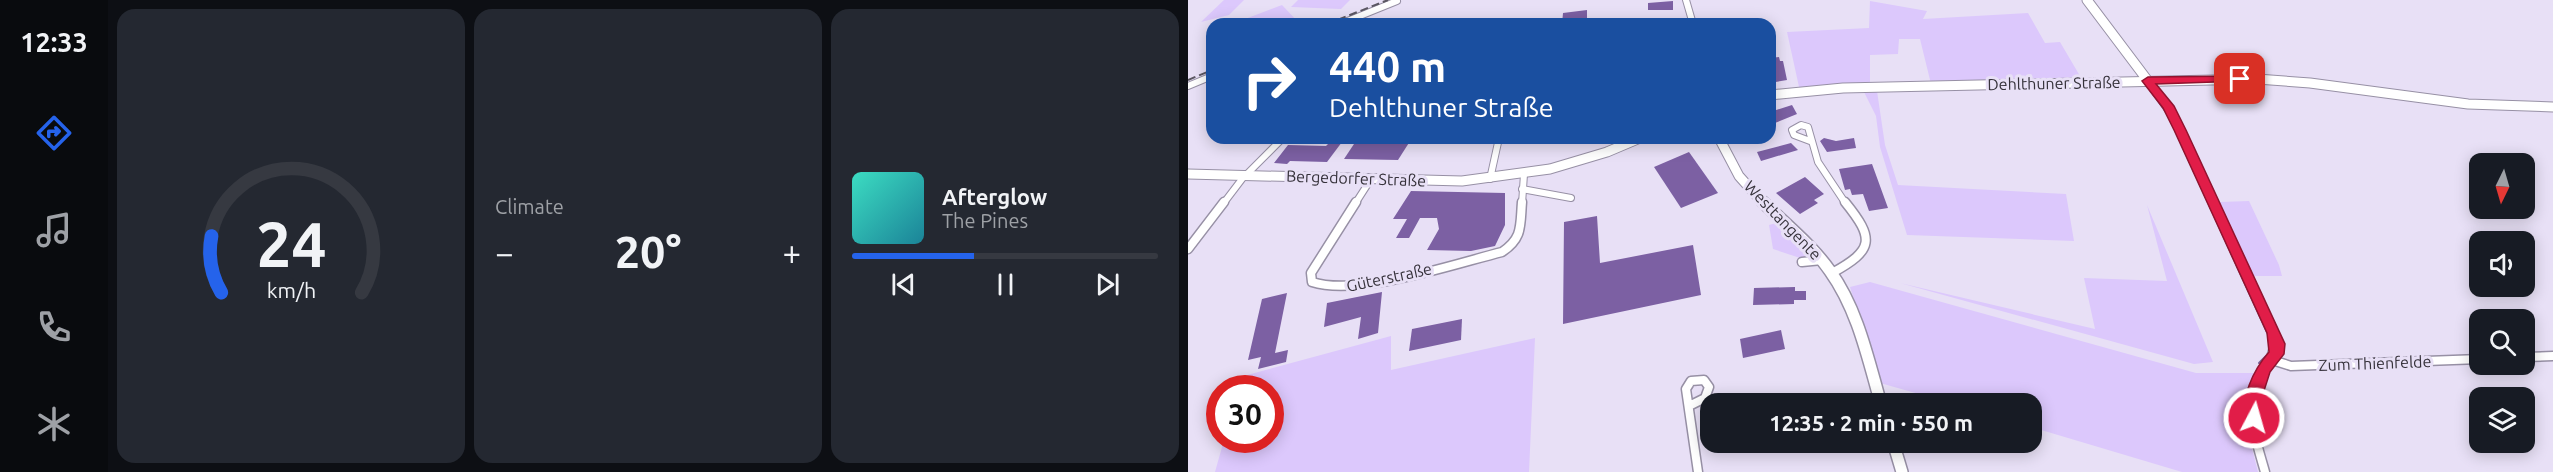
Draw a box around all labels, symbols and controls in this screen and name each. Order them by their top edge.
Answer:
text: 12:33 [20,27,88,57]
icon: right [1230,42,1308,120]
text: 440 m [1329,43,1446,90]
pin [2214,53,2265,104]
icon: arrive [2223,62,2256,95]
street label: Dehlthuner Straße [1987,73,2121,93]
text: Dehlthuner Straße [1329,92,1554,122]
icon: directions [33,112,75,154]
north arrow [2469,153,2535,219]
map controls [2469,153,2535,453]
street label: Bergedorfer Straße [1286,167,1426,189]
street label: Westtangente [1741,177,1825,263]
text: Afterglow [942,184,1047,209]
text: Climate [495,195,564,218]
icon: music [33,209,75,251]
text: 24 [256,209,326,279]
text: The Pines [942,209,1028,232]
text: 20° [615,226,681,277]
button: sound [2469,231,2535,297]
text: − [495,234,514,271]
text: + [782,234,801,271]
street label: Güterstraße [1345,259,1433,295]
icon: previous [887,268,920,301]
icon: pause [989,268,1022,301]
icon: next [1091,268,1124,301]
text: km/h [266,278,316,302]
icon: phone [33,306,75,348]
button: search [2469,309,2535,375]
street label: Zum Thienfelde [2318,352,2432,374]
speed limit sign: 30 [1206,375,1284,453]
position arrow [2222,386,2286,450]
button: layers [2469,387,2535,453]
icon: climate [33,403,75,445]
text: 12:35 · 2 min · 550 m [1769,410,1973,435]

